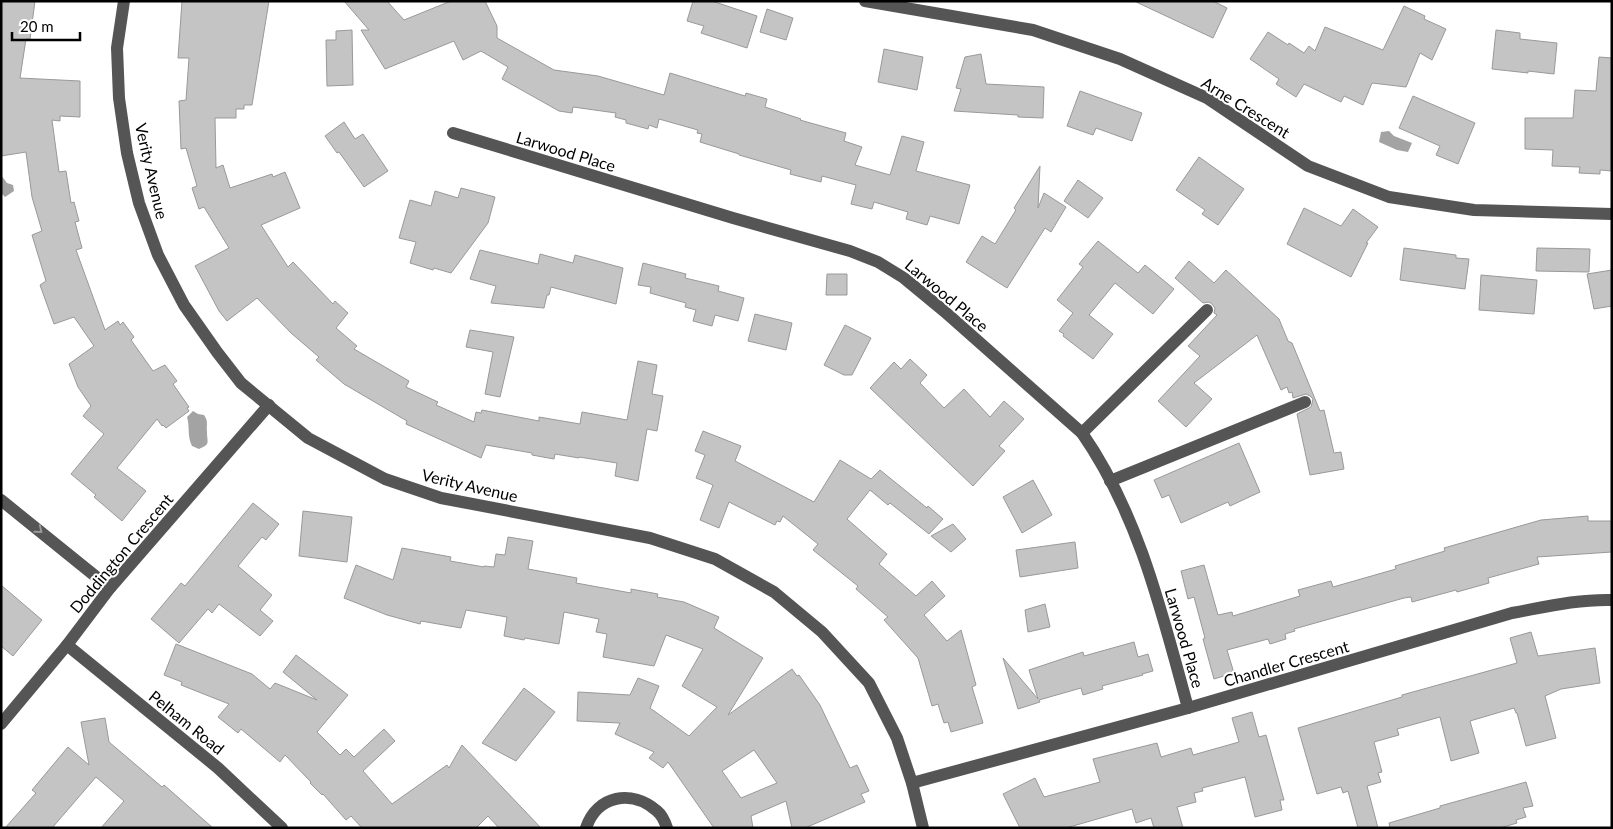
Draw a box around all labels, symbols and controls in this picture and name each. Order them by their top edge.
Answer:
scale bar [12,10,80,42]
text: 20 m [20,17,54,35]
street label: Arne Crescent [1199,72,1294,142]
street label: Verity Avenue [132,121,172,221]
street label: Larwood Place [514,127,618,175]
street label: Larwood Place [901,255,993,335]
street label: Verity Avenue [420,465,520,505]
street label: Doddington Crescent [66,489,177,617]
one-way arrow [33,525,42,533]
street label: Larwood Place [1162,586,1208,690]
street label: Chandler Crescent [1221,636,1351,690]
street label: Pelham Road [146,686,228,758]

